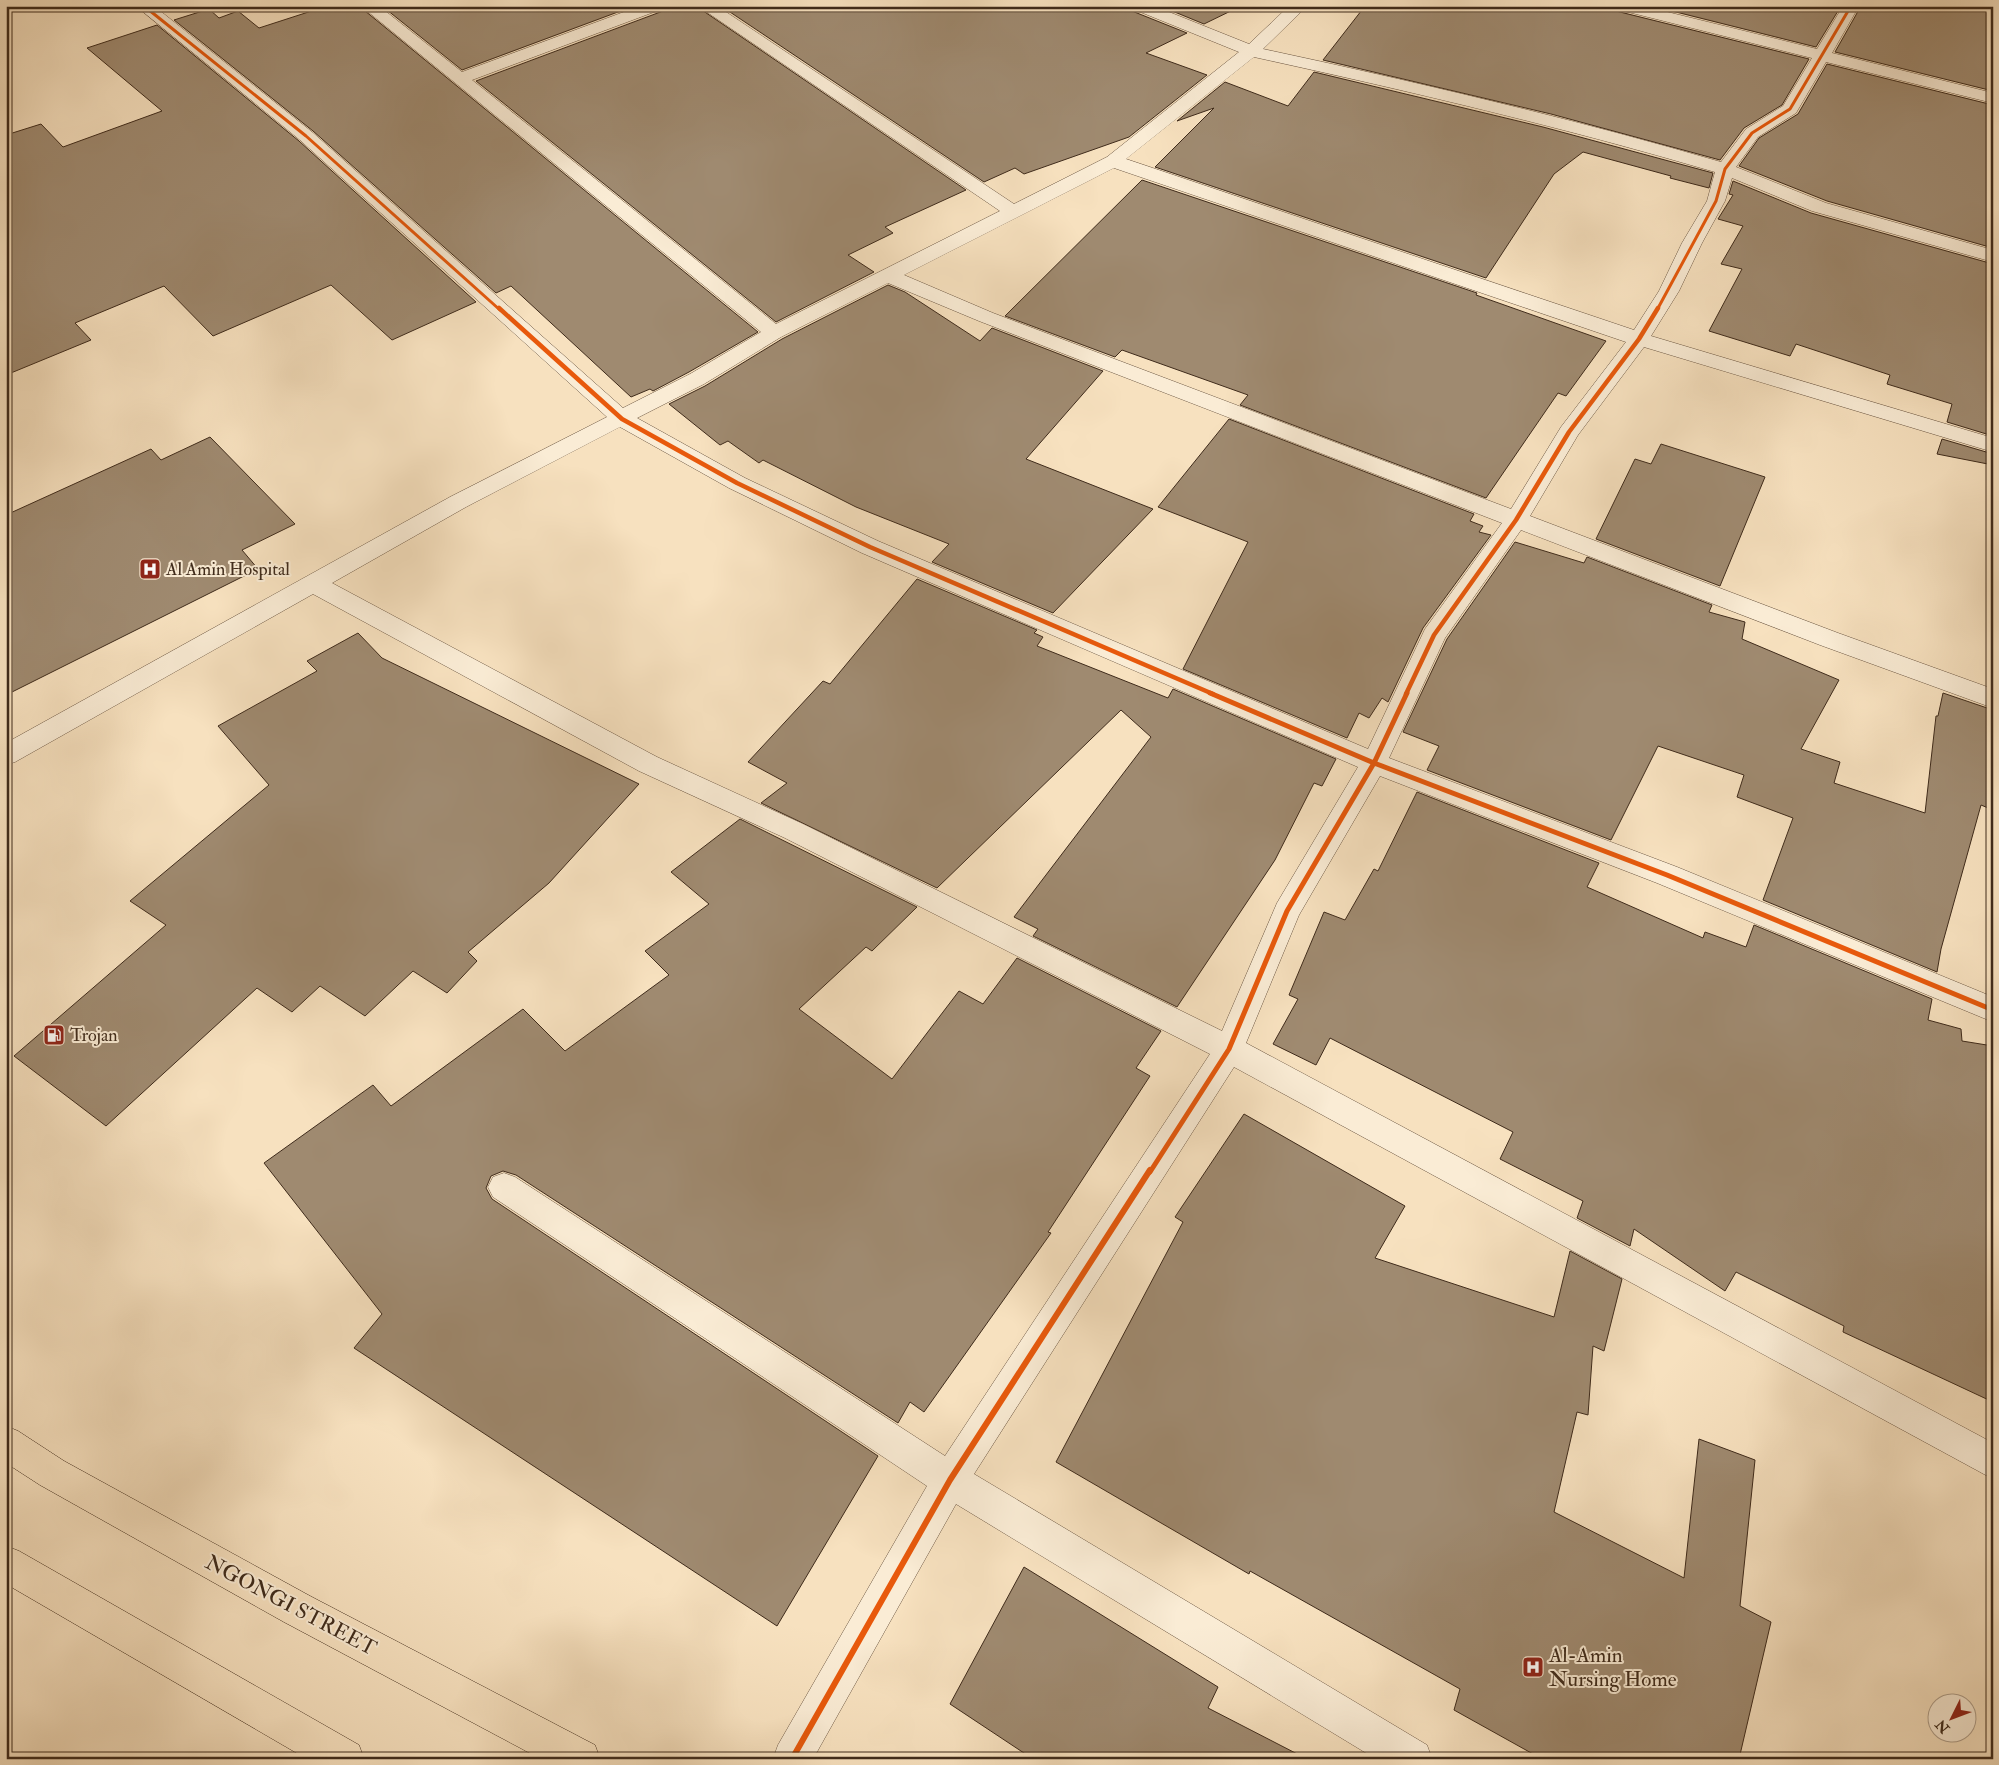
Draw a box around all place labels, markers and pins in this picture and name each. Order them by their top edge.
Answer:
hospital icon: Al Amin Hospital [138,557,162,581]
place label: Al Amin Hospital [165,558,290,581]
fuel station icon: Trojan [42,1023,66,1047]
place label: Trojan [70,1024,118,1047]
place label: Al-Amin Nursing Home [1548,1642,1677,1693]
hospital icon: Al-Amin Nursing Home [1521,1655,1545,1679]

